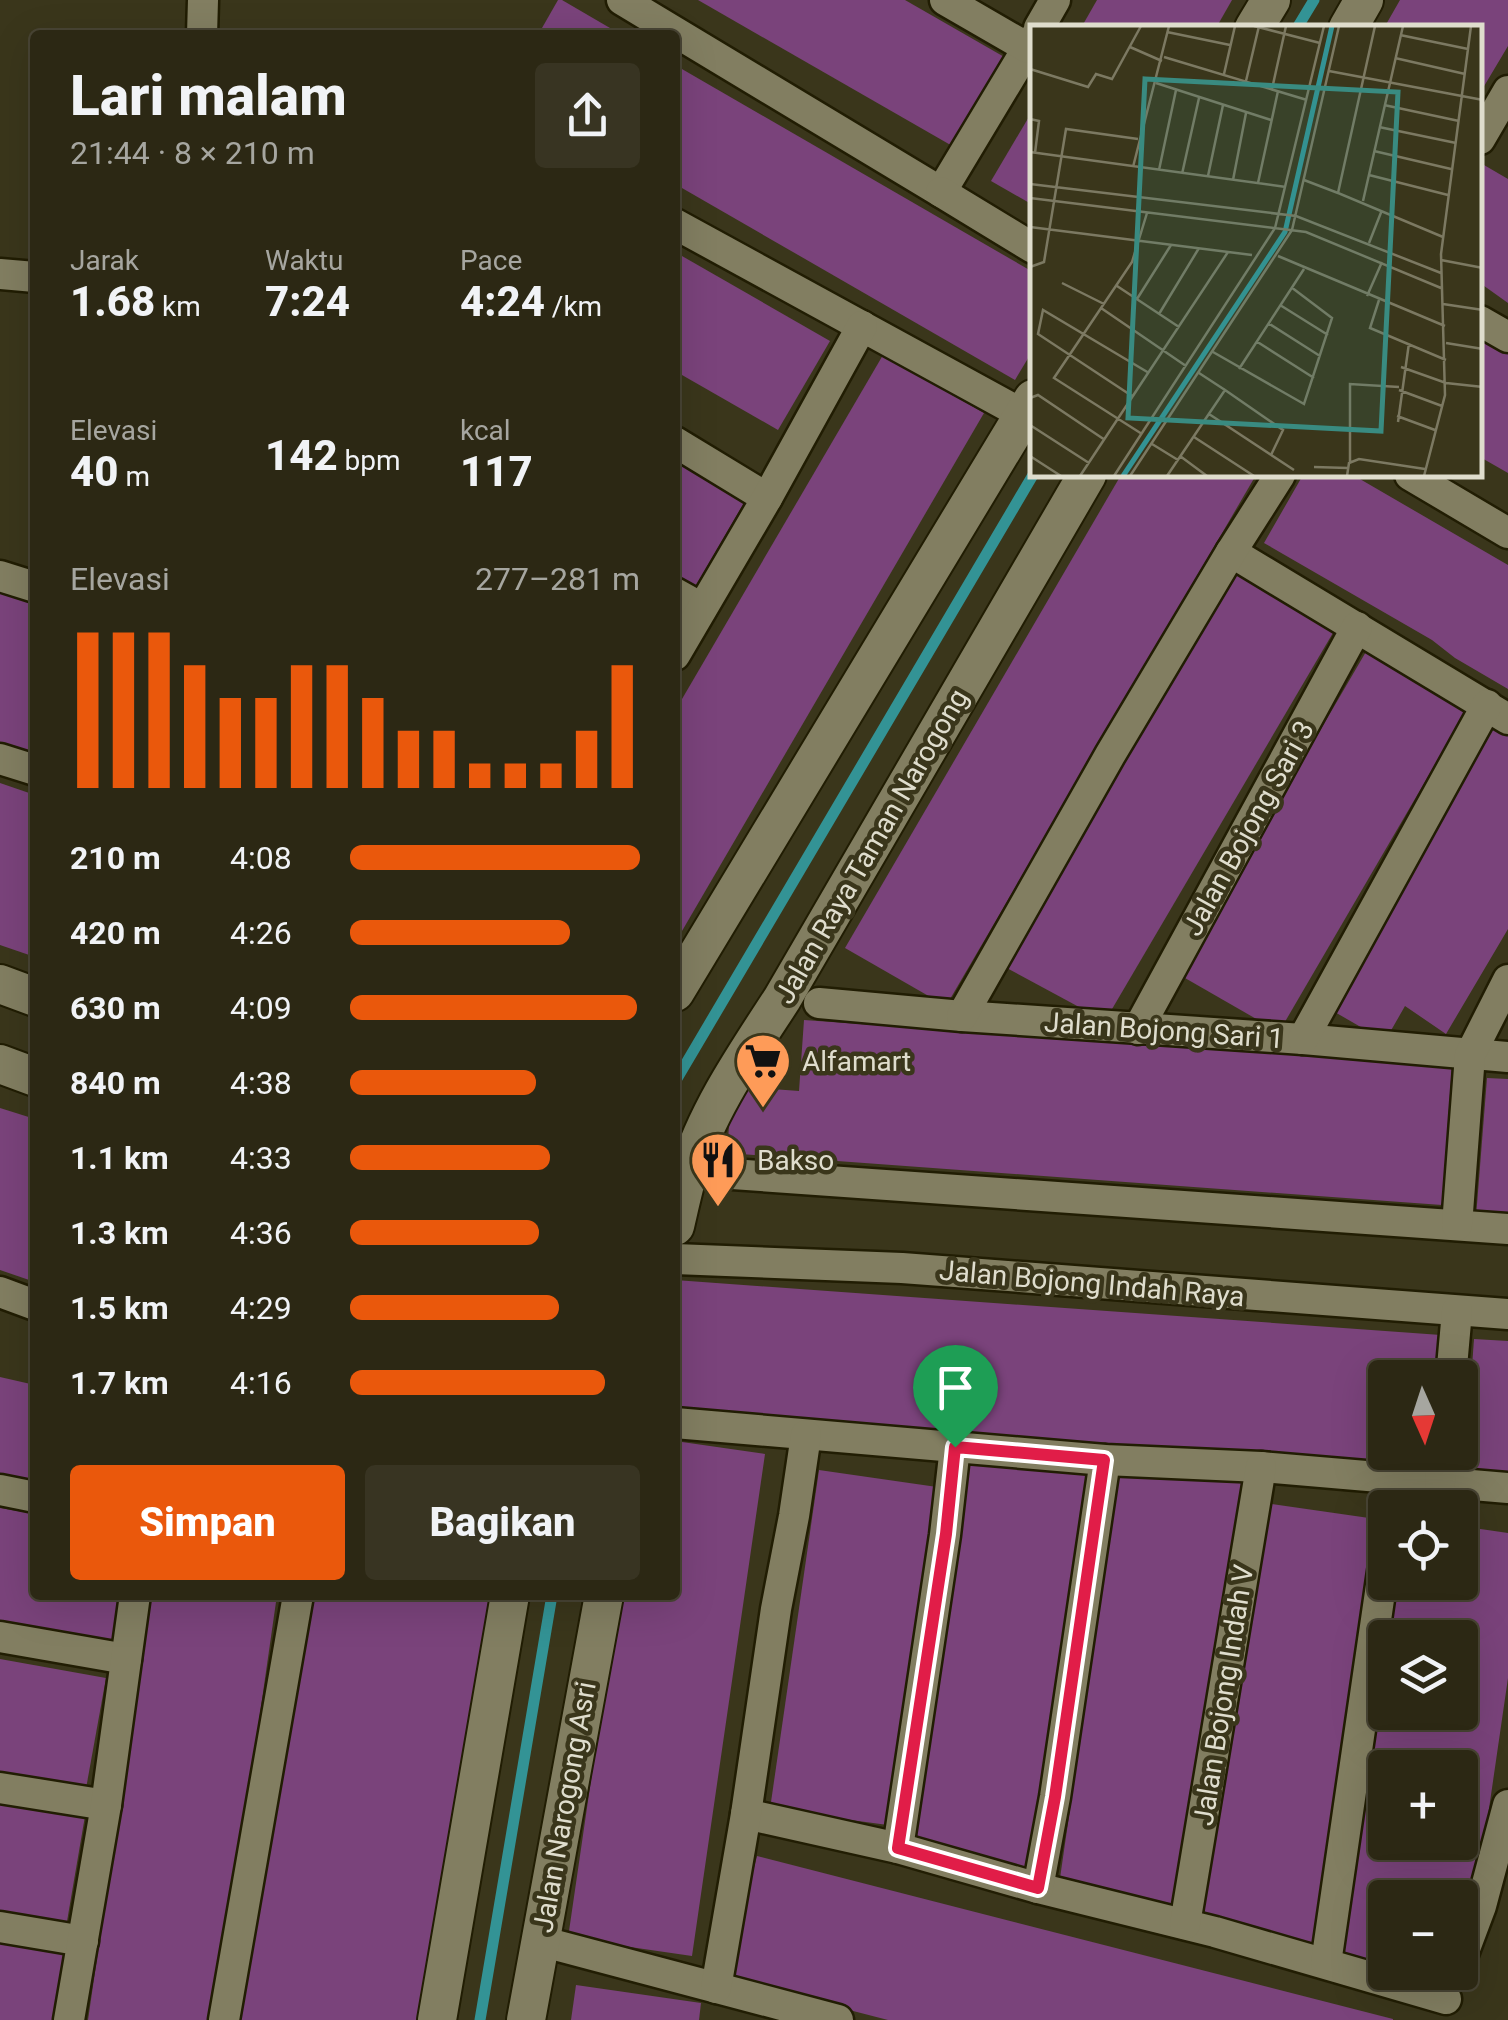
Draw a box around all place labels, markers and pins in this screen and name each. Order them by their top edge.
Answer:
supermarket icon: Alfamart [733,1031,793,1110]
place label: Alfamart [802,1045,911,1078]
restaurant icon: Bakso [688,1130,748,1209]
place label: Bakso [757,1144,834,1177]
pin [913,1345,998,1448]

